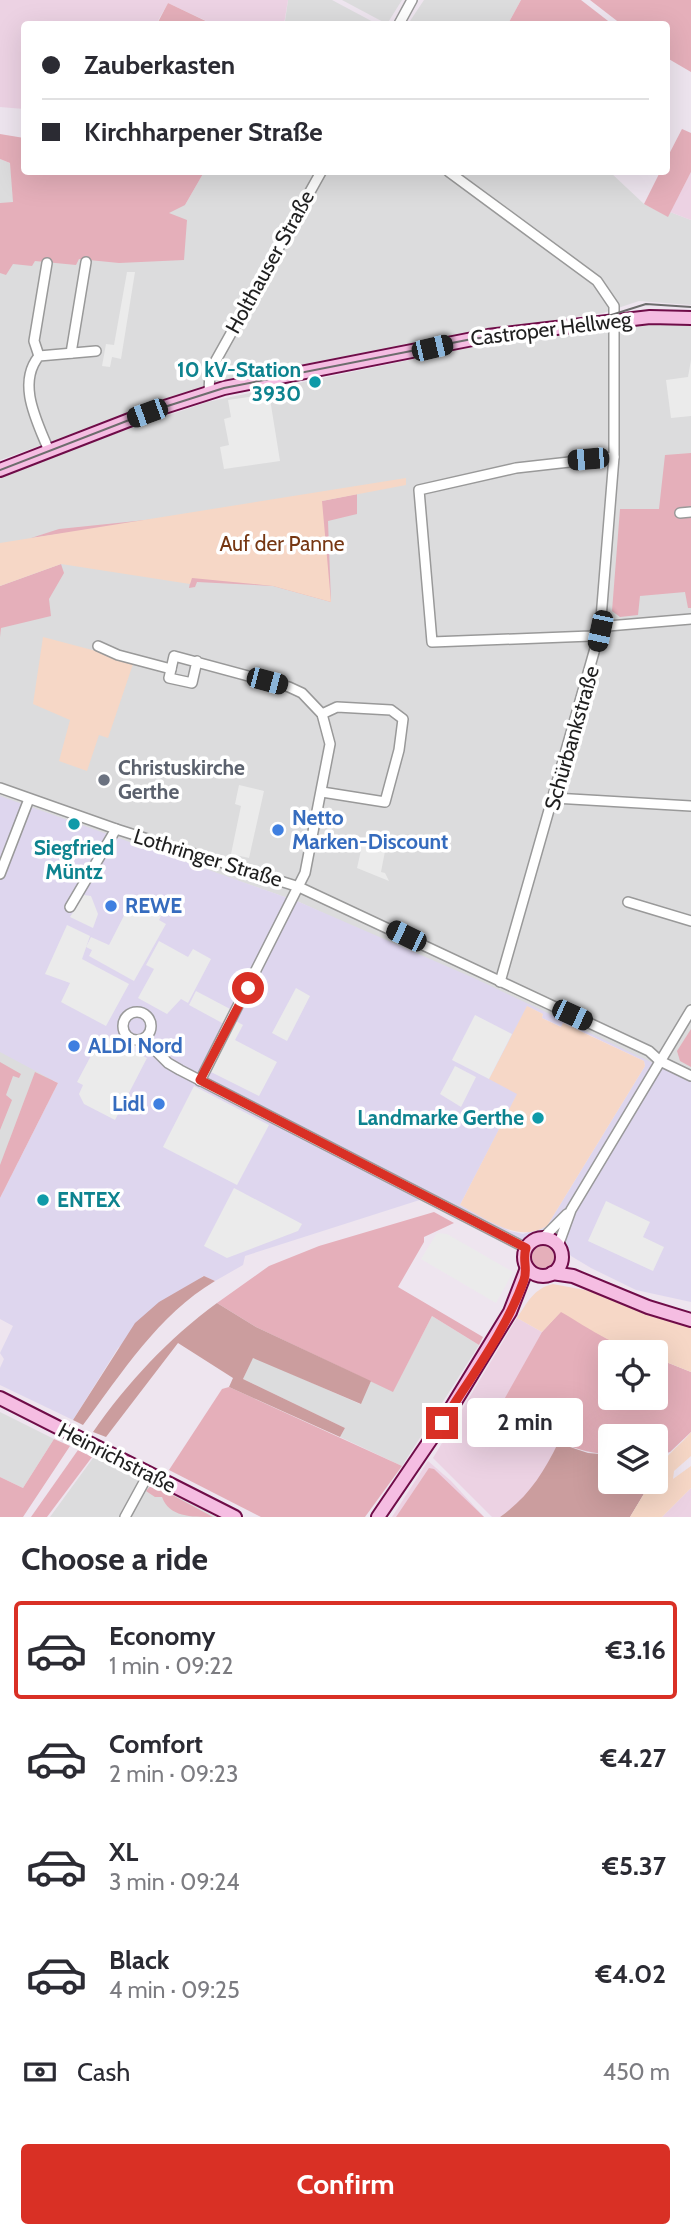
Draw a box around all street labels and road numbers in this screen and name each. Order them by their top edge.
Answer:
street label: Holthauser Straße [220,186,319,338]
street label: Castroper Hellweg [469,306,633,351]
street label: Schürbankstraße [539,663,604,813]
street label: Lothringer Straße [131,823,286,892]
street label: Heinrichstraße [54,1417,180,1498]

